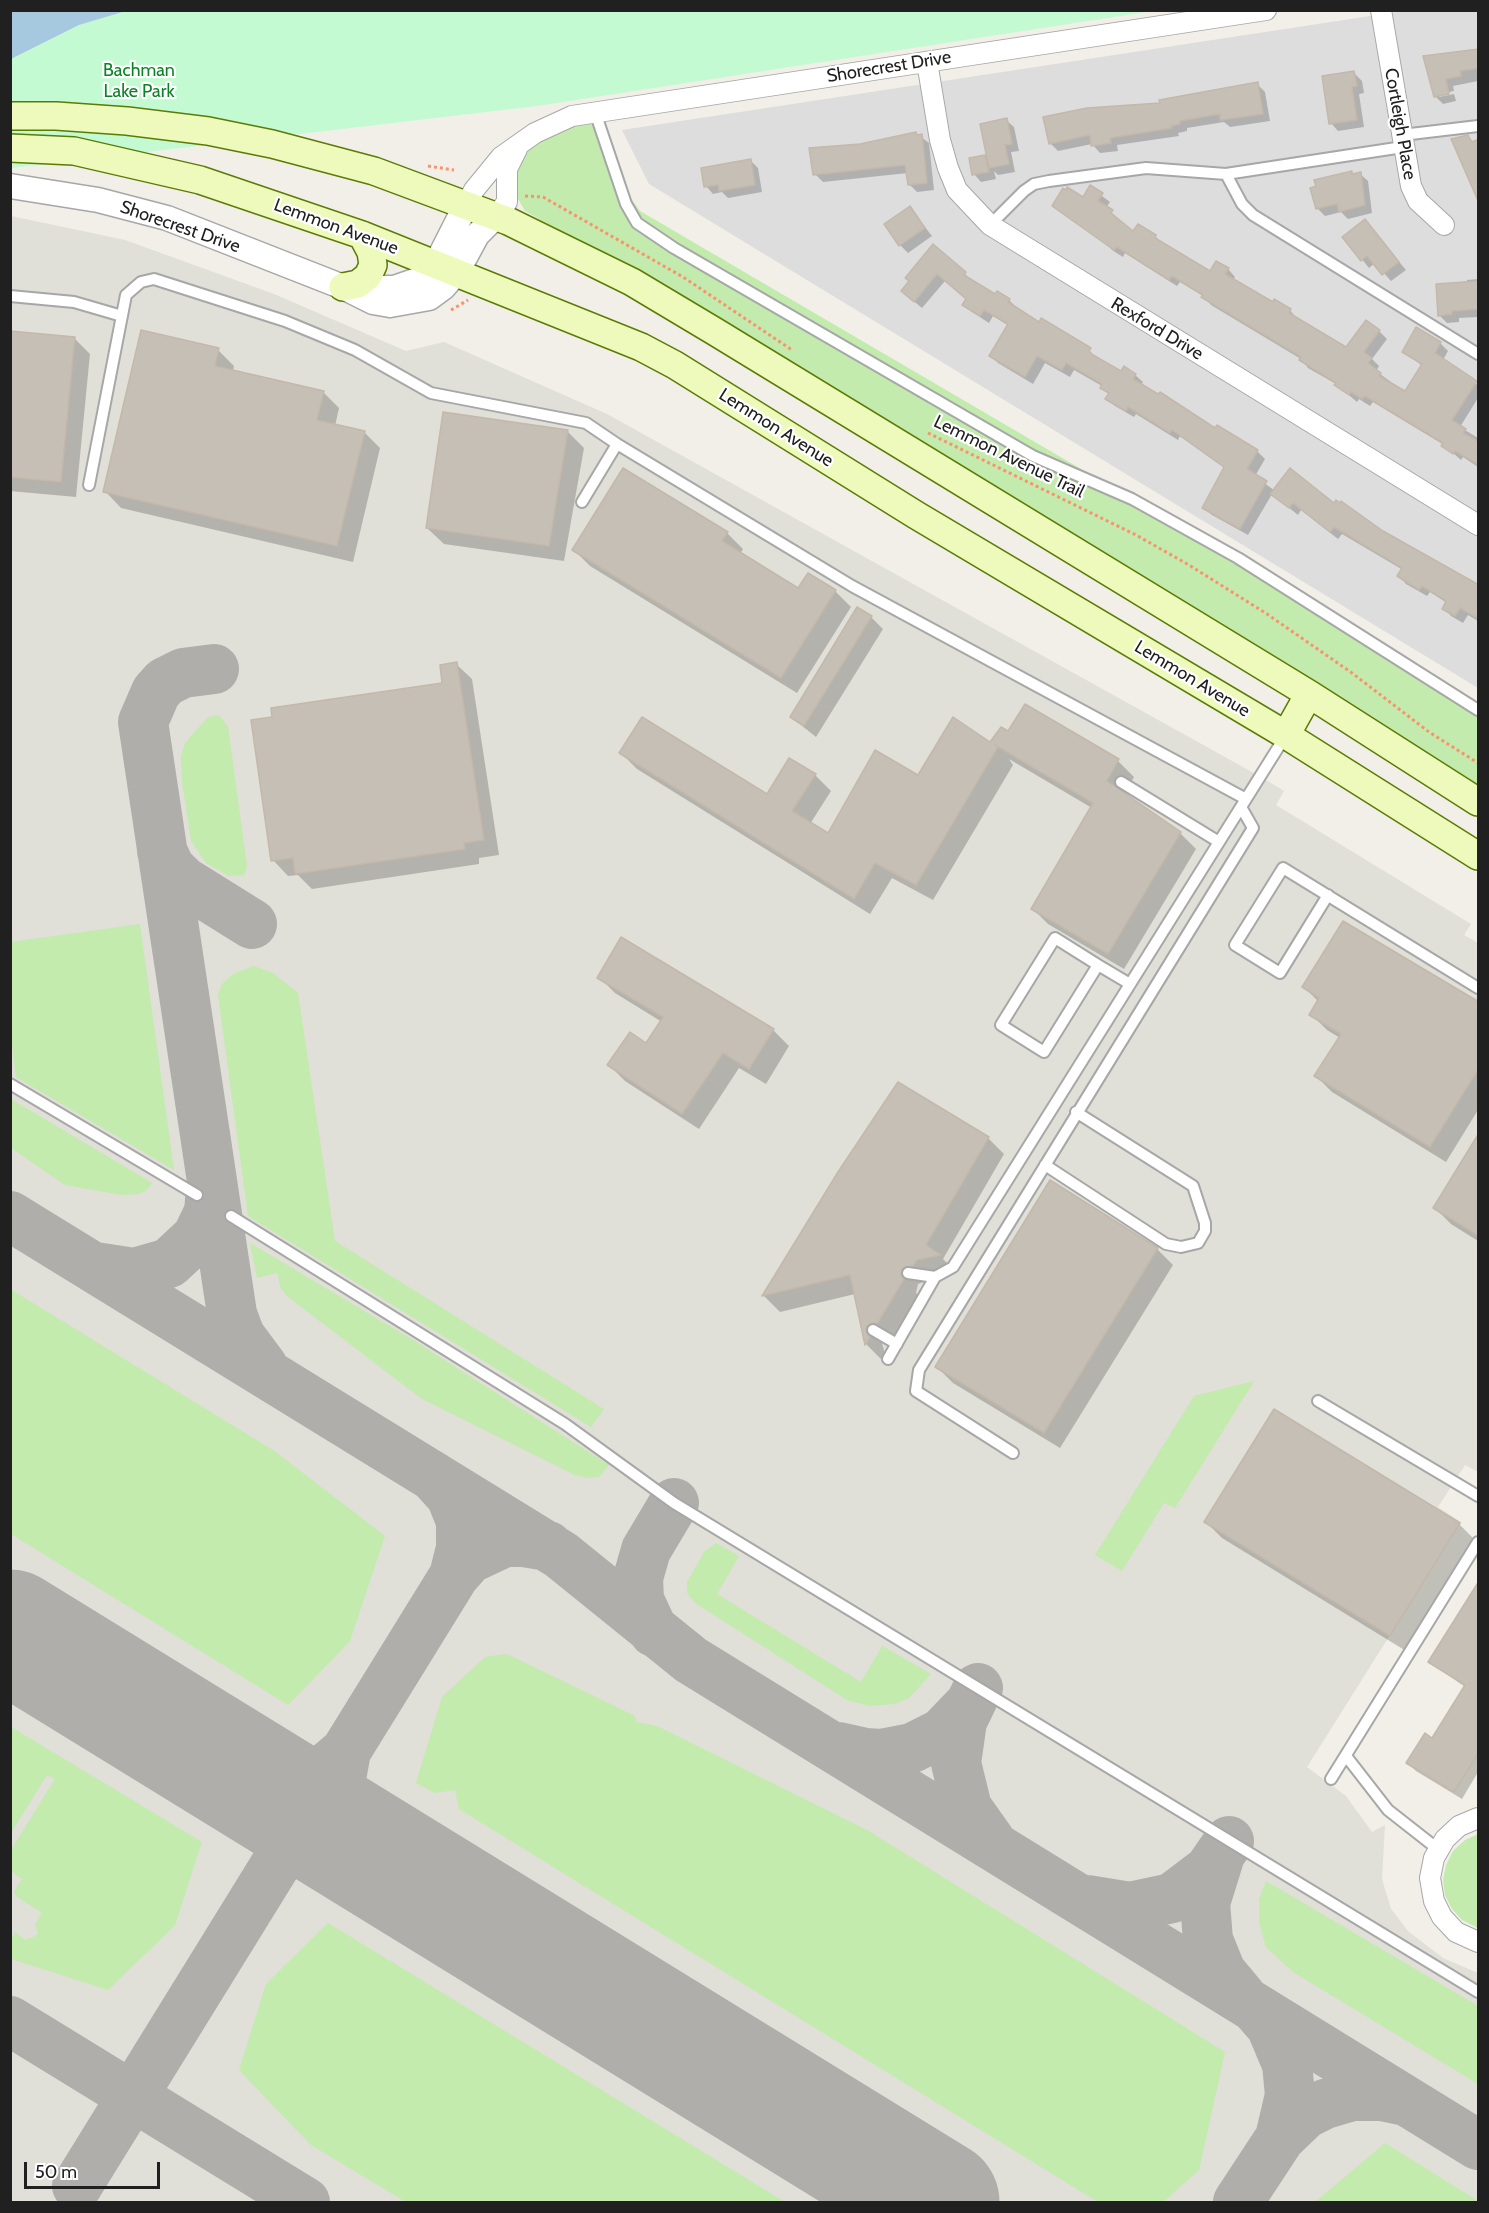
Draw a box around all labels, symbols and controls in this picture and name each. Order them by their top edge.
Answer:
street label: Shorecrest Drive [825,47,953,87]
park label: Bachman Lake Park [103,60,175,103]
street label: Cortleigh Place [1380,67,1420,181]
street label: Lemmon Avenue [271,194,401,260]
street label: Shorecrest Drive [117,196,243,258]
street label: Rexford Drive [1107,293,1207,365]
street label: Lemmon Avenue [715,384,837,472]
street label: Lemmon Avenue Trail [930,411,1088,503]
street label: Lemmon Avenue [1130,636,1254,722]
scale bar [27,2150,164,2188]
text: 50 m [35,2161,77,2183]

